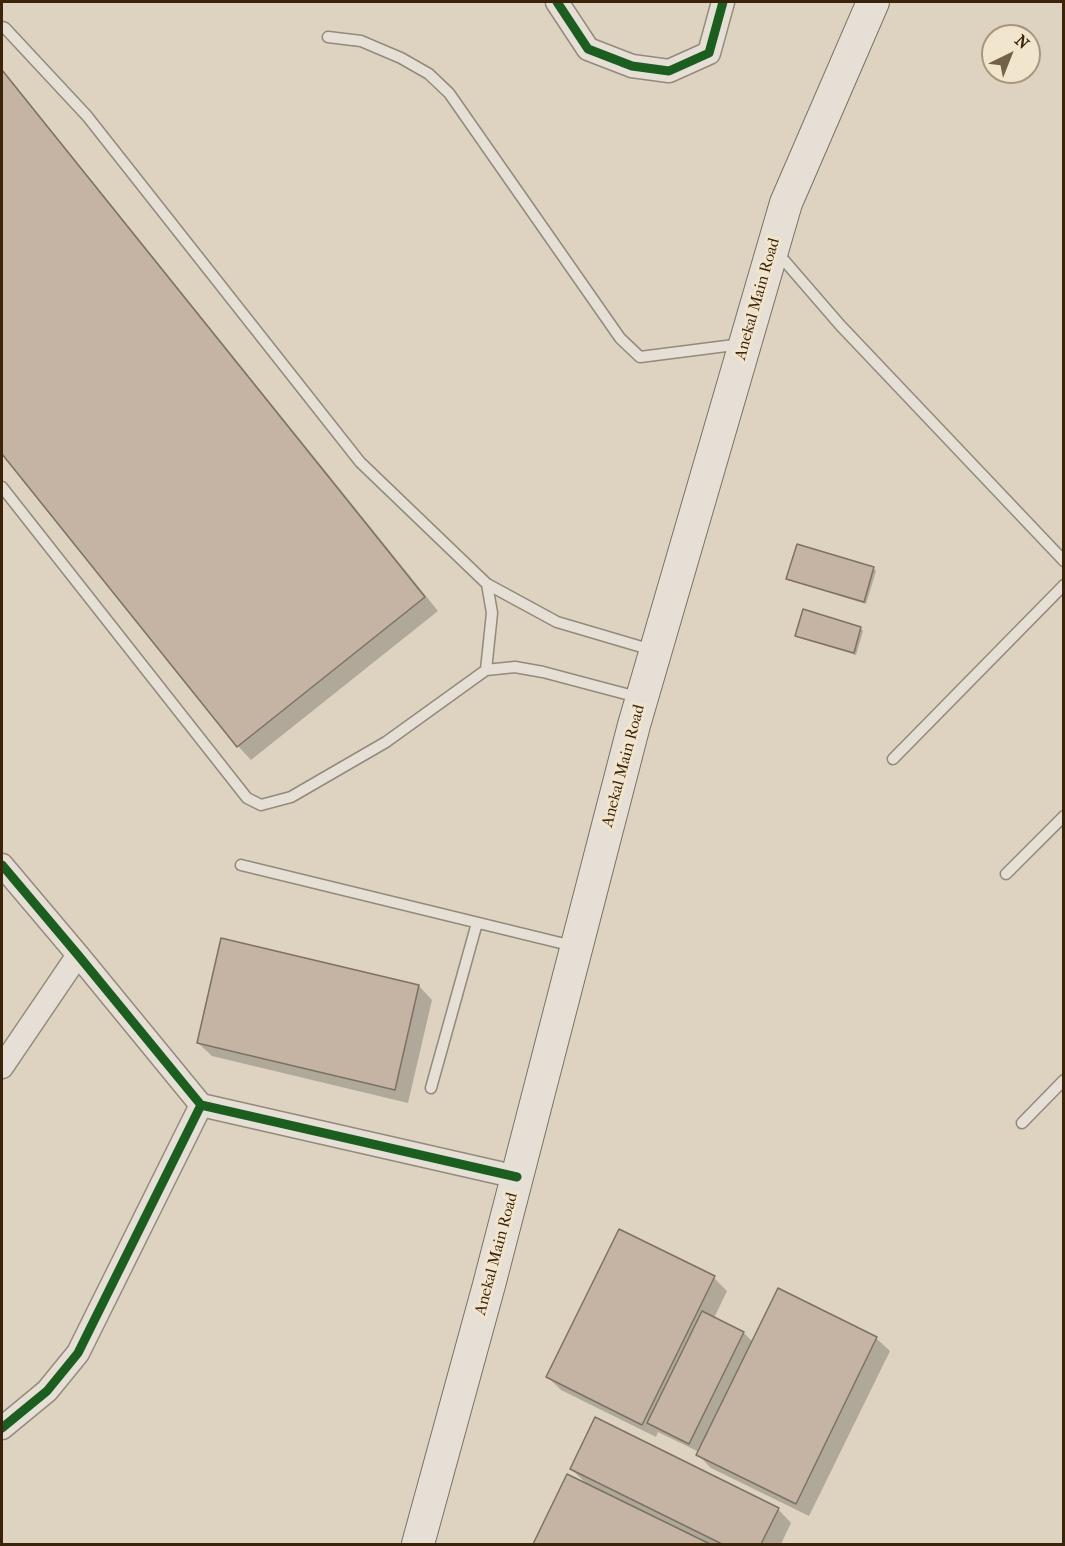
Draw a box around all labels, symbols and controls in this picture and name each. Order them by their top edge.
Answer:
north arrow [981,24,1041,84]
text: N [1011,31,1033,53]
street label: Anekal Main Road [731,236,785,362]
street label: Anekal Main Road [598,703,650,829]
street label: Anekal Main Road [471,1191,523,1317]

